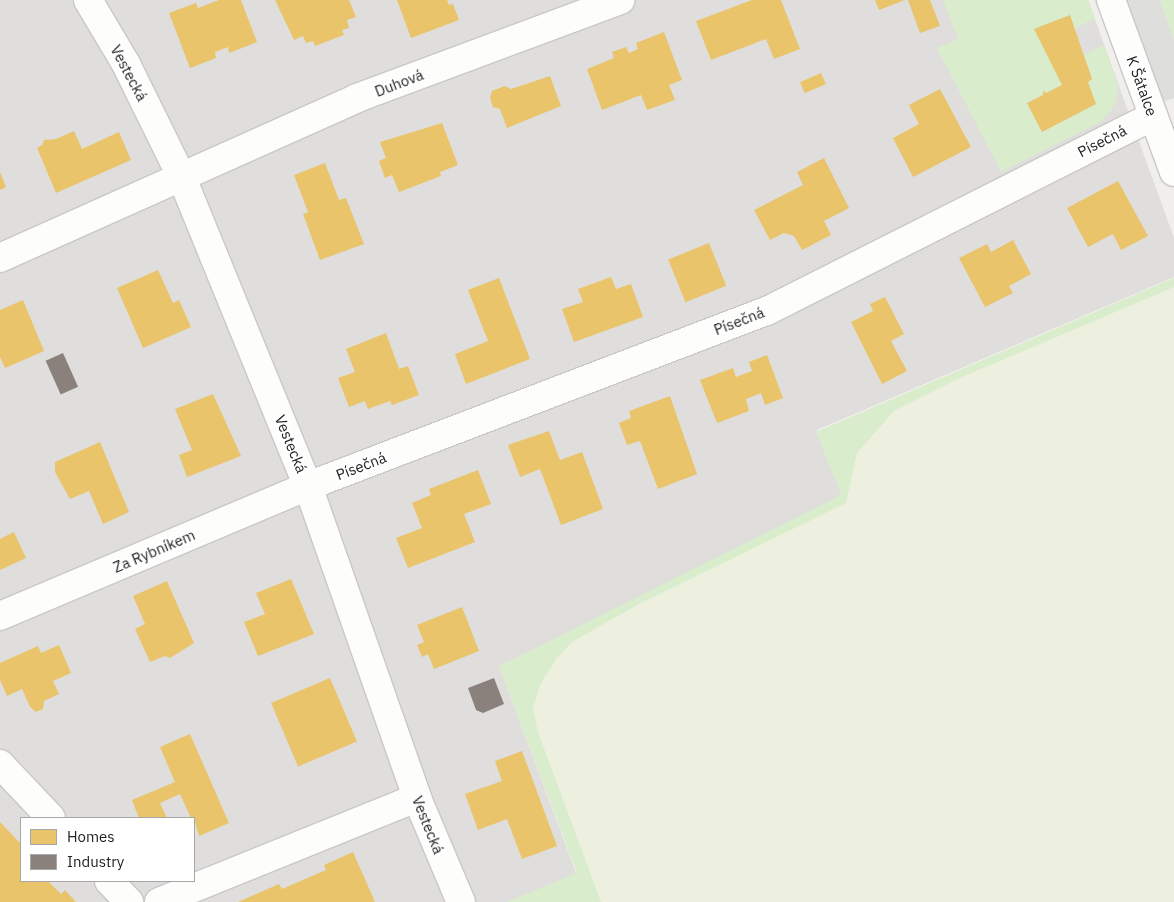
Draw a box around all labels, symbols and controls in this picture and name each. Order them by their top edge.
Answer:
street label: Vestecká [107,42,151,104]
street label: K Šátalce [1123,53,1161,119]
street label: Duhová [372,66,426,100]
street label: Písečná [1075,121,1129,161]
street label: Písečná [711,303,767,339]
street label: Vestecká [271,412,311,476]
street label: Písečná [333,448,389,484]
street label: Za Rybníkem [110,526,198,576]
street label: Vestecká [408,793,448,857]
legend [20,817,195,882]
text: Homes [67,827,115,846]
text: Industry [67,852,124,871]

